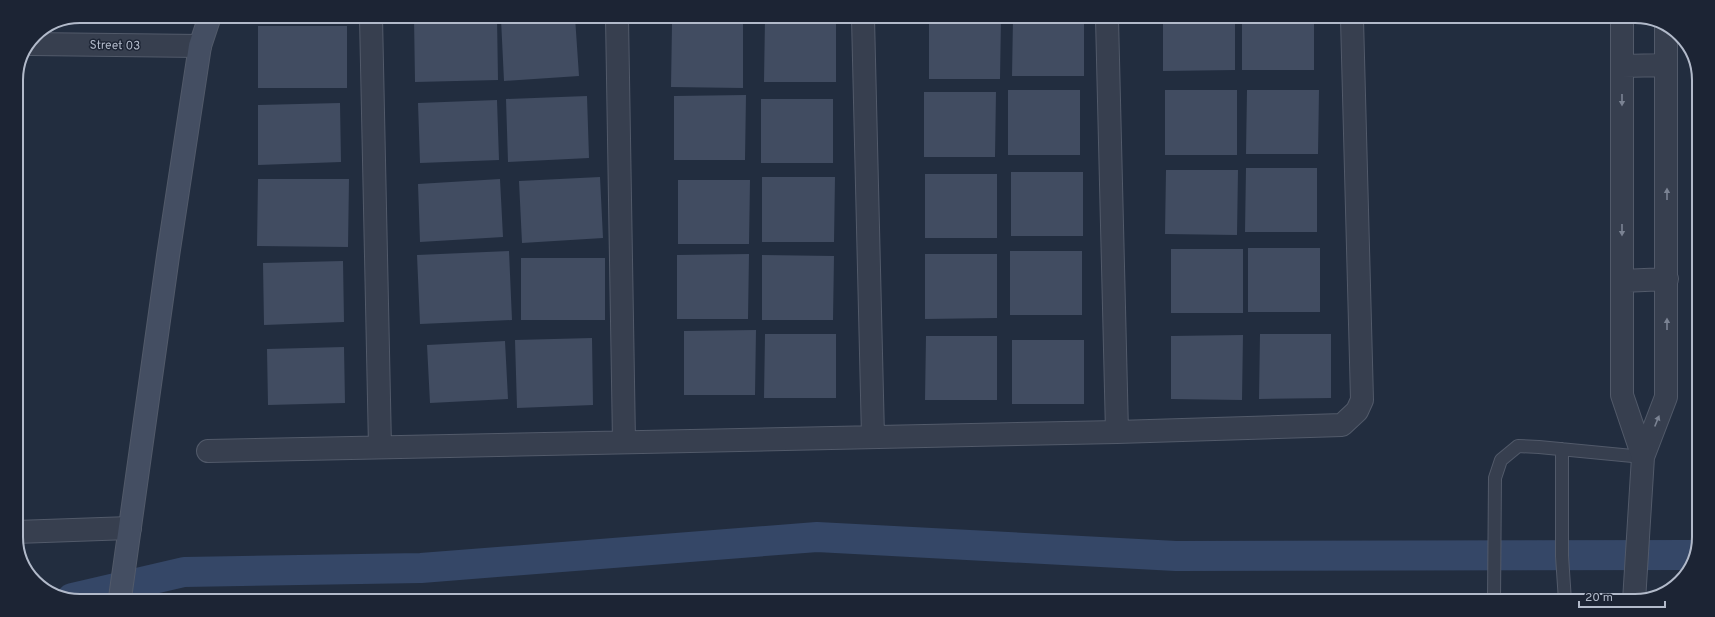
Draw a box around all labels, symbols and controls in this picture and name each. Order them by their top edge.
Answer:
street label: Street 03 [89,38,141,54]
one-way arrow [1619,94,1625,107]
one-way arrow [1664,187,1670,200]
one-way arrow [1619,224,1625,237]
one-way arrow [1664,317,1670,330]
one-way arrow [1654,415,1660,426]
scale bar [1579,583,1665,609]
text: 20 m [1585,590,1613,606]

